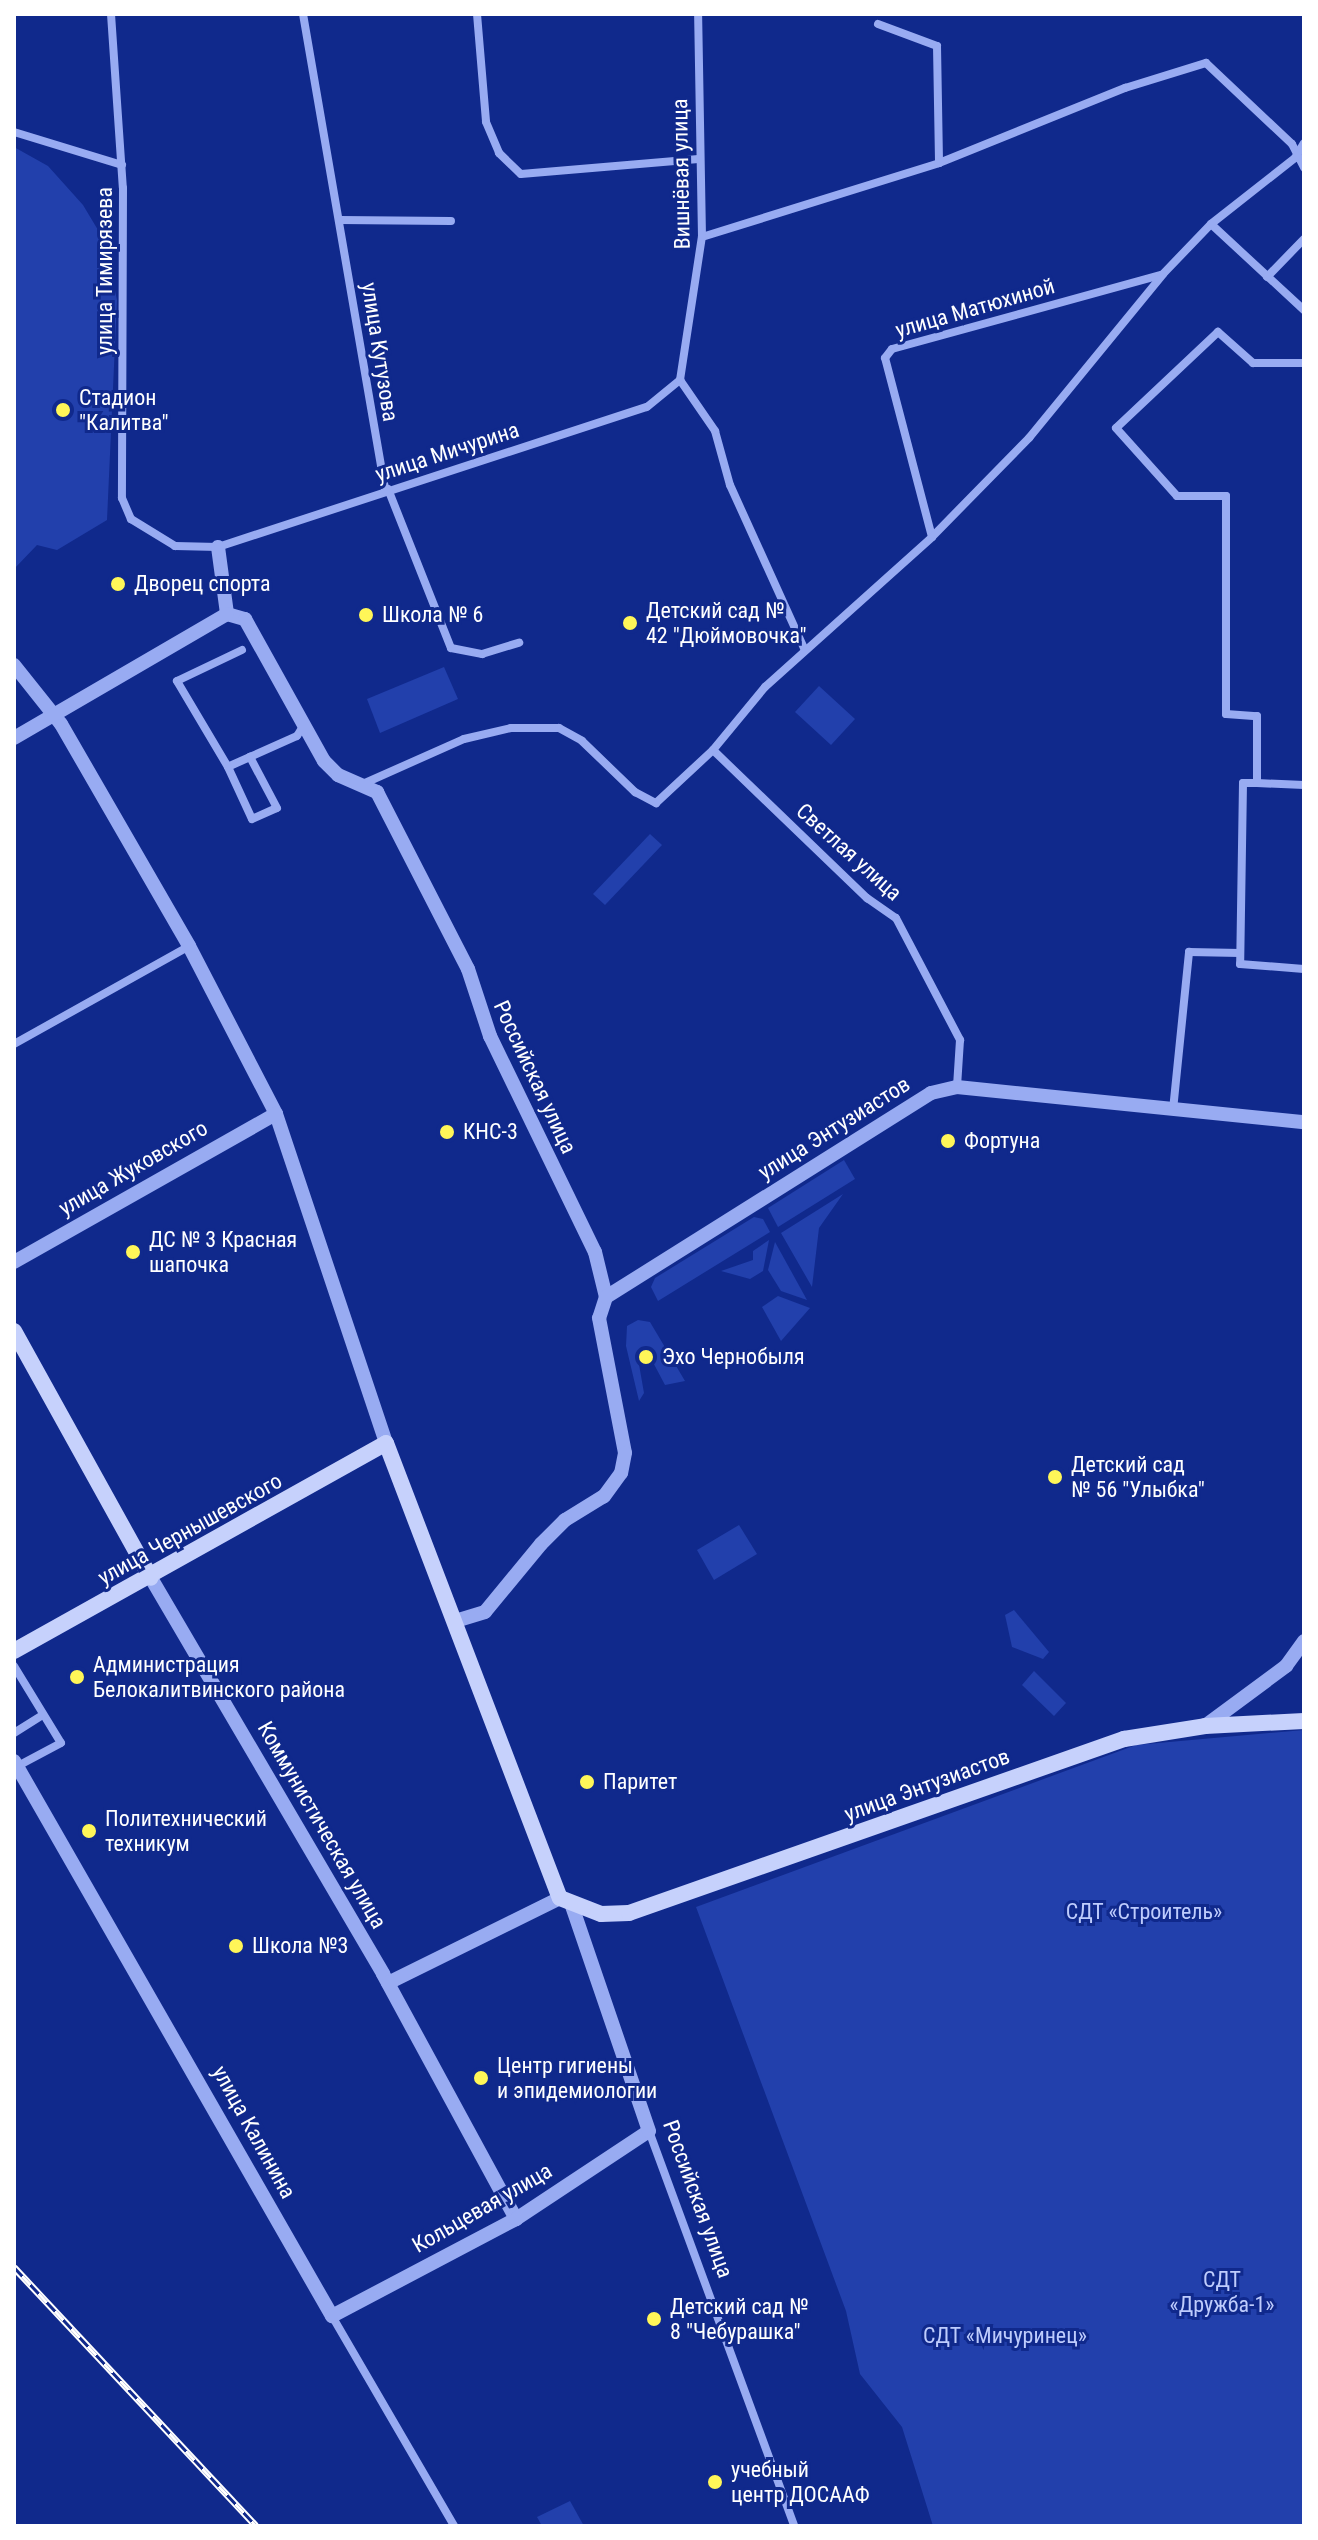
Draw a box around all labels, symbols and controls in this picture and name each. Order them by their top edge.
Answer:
street label: Вишнёвая улица [666,98,696,250]
street label: улица Тимирязева [92,187,118,355]
street label: улица Матюхиной [892,273,1058,343]
street label: улица Кутузова [356,281,404,423]
place label: Стадион "Калитва" [79,384,169,436]
marker: Стадион "Калитва" [54,401,72,419]
street label: улица Мичурина [372,416,522,488]
place label: Дворец спорта [134,571,271,597]
marker: Дворец спорта [109,575,127,593]
place label: Детский сад № 42 "Дюймовочка" [646,597,806,648]
place label: Школа № 6 [382,602,483,628]
marker: Школа № 6 [357,606,375,624]
marker: Детский сад № 42 "Дюймовочка" [621,614,639,632]
street label: Светлая улица [791,798,907,906]
street label: Российская улица [488,996,582,1158]
street label: улица Энтузиастов [753,1071,915,1185]
street label: улица Жуковского [54,1115,212,1221]
place label: КНС-3 [463,1119,518,1145]
marker: КНС-3 [438,1123,456,1141]
place label: Фортуна [964,1128,1040,1154]
marker: Фортуна [939,1132,957,1150]
place label: ДС № 3 Красная шапочка [149,1226,297,1278]
marker: ДС № 3 Красная шапочка [124,1243,142,1261]
place label: Эхо Чернобыля [662,1344,805,1370]
marker: Эхо Чернобыля [637,1348,655,1366]
place label: Детский сад № 56 "Улыбка" [1071,1451,1205,1502]
street label: улица Чернышевского [93,1467,287,1591]
marker: Детский сад № 56 "Улыбка" [1046,1468,1064,1486]
place label: Администрация Белокалитвинского района [93,1651,345,1702]
marker: Администрация Белокалитвинского района [68,1668,86,1686]
street label: Коммунистическая улица [252,1717,392,1933]
street label: улица Энтузиастов [841,1743,1013,1827]
place label: Паритет [603,1769,677,1795]
marker: Паритет [578,1773,596,1791]
place label: Политехнический техникум [105,1805,267,1856]
marker: Политехнический техникум [80,1822,98,1840]
park label: СДТ «Строитель» [1065,1899,1223,1925]
place label: Школа №3 [252,1933,348,1959]
marker: Школа №3 [227,1937,245,1955]
place label: Центр гигиены и эпидемиологии [497,2052,657,2104]
street label: улица Калинина [207,2061,301,2203]
marker: Центр гигиены и эпидемиологии [472,2069,490,2087]
street label: Российская улица [657,2116,739,2282]
street label: Кольцевая улица [407,2157,557,2259]
park label: СДТ «Дружба-1» [1170,2266,1274,2318]
place label: Детский сад № 8 "Чебурашка" [670,2293,808,2344]
marker: Детский сад № 8 "Чебурашка" [645,2310,663,2328]
park label: СДТ «Мичуринец» [923,2323,1087,2349]
place label: учебный центр ДОСААФ [731,2456,870,2508]
marker: учебный центр ДОСААФ [706,2473,724,2491]

